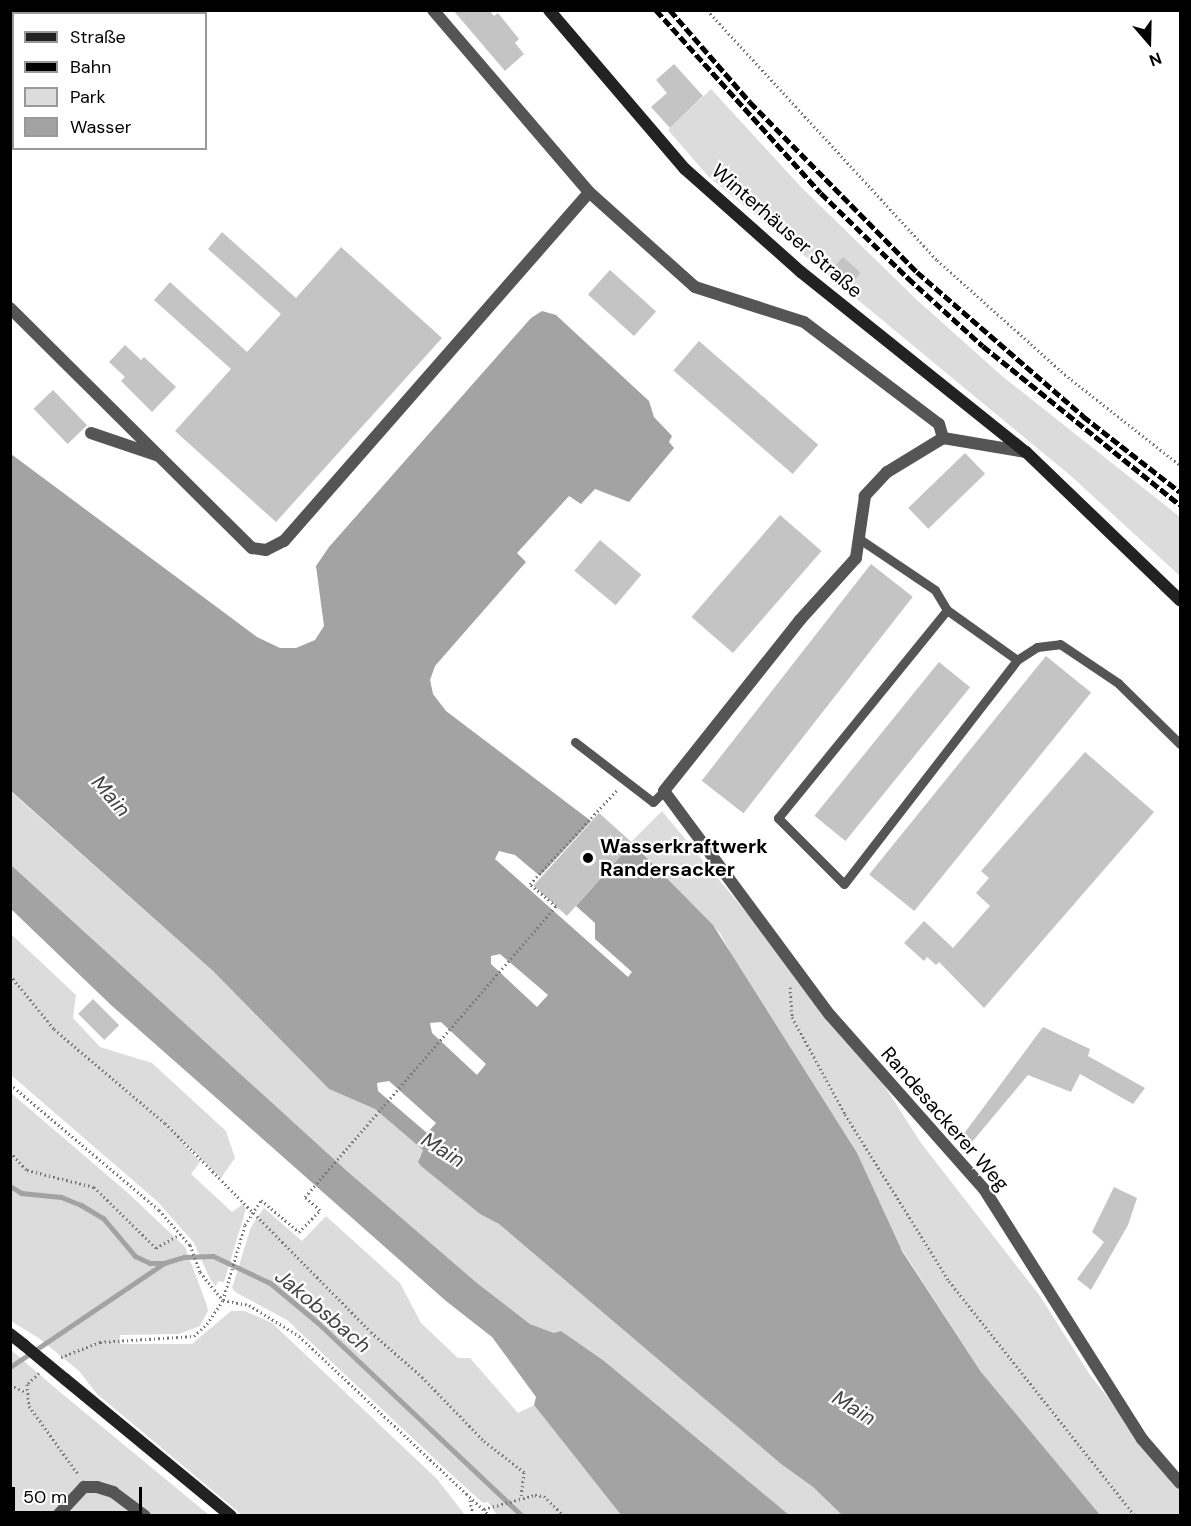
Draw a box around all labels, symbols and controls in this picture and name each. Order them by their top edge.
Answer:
legend [12,12,207,150]
north arrow [1119,12,1179,72]
text: Straße [70,25,126,49]
text: N [1146,48,1164,71]
text: Bahn [70,55,111,79]
text: Park [70,85,106,109]
text: Wasser [70,115,131,139]
street label: Winterhäuser Straße [707,159,867,303]
water label: Main [86,770,136,822]
place label: Wasserkraftwerk Randersacker [600,834,768,881]
marker: Wasserkraftwerk Randersacker [581,851,595,865]
street label: Randesackerer Weg [876,1042,1014,1196]
water label: Main [417,1127,469,1173]
water label: Jakobsbach [270,1264,376,1358]
water label: Main [828,1385,880,1431]
scale bar [15,1475,146,1513]
text: 50 m [23,1485,67,1509]

